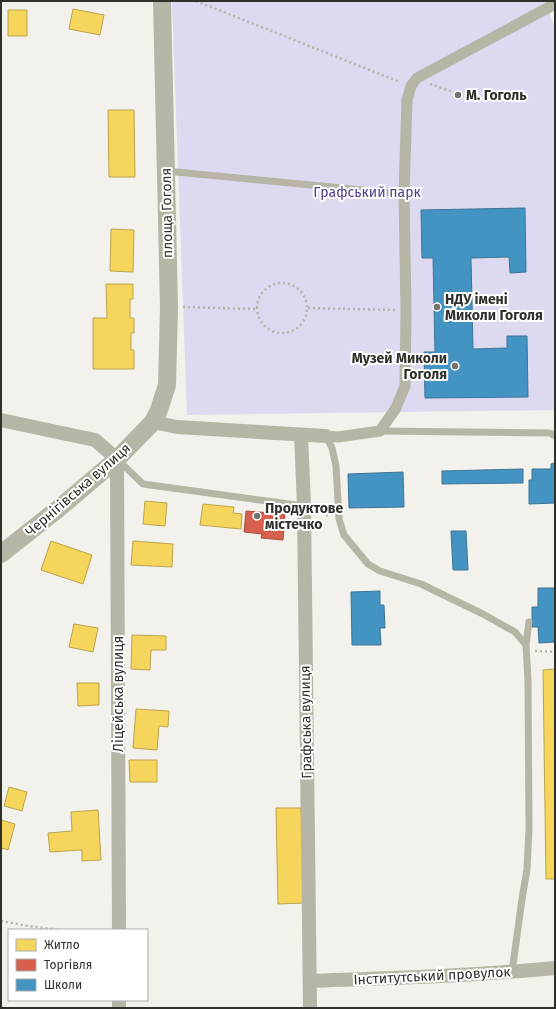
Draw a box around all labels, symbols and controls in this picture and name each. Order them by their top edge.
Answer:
place label: М. Гоголь [466,87,527,104]
marker: М. Гоголь [453,90,463,100]
street label: площа Гоголя [158,168,176,258]
park label: Графський парк [313,184,421,201]
place label: НДУ імені Миколи Гоголя [445,291,543,324]
marker: НДУ імені Миколи Гоголя [432,302,442,312]
place label: Музей Миколи Гоголя [352,350,447,383]
marker: Музей Миколи Гоголя [450,361,460,371]
street label: Чернігівська вулиця [22,440,134,540]
place label: Продуктове містечко [265,500,344,533]
marker: Продуктове містечко [252,511,262,521]
street label: Ліцейська вулиця [110,636,127,752]
street label: Графська вулиця [297,665,315,779]
legend [8,929,148,1001]
text: Житло [44,938,80,952]
text: Торгівля [44,958,92,972]
street label: Інститутський провулок [353,963,512,989]
text: Школи [44,978,82,992]

